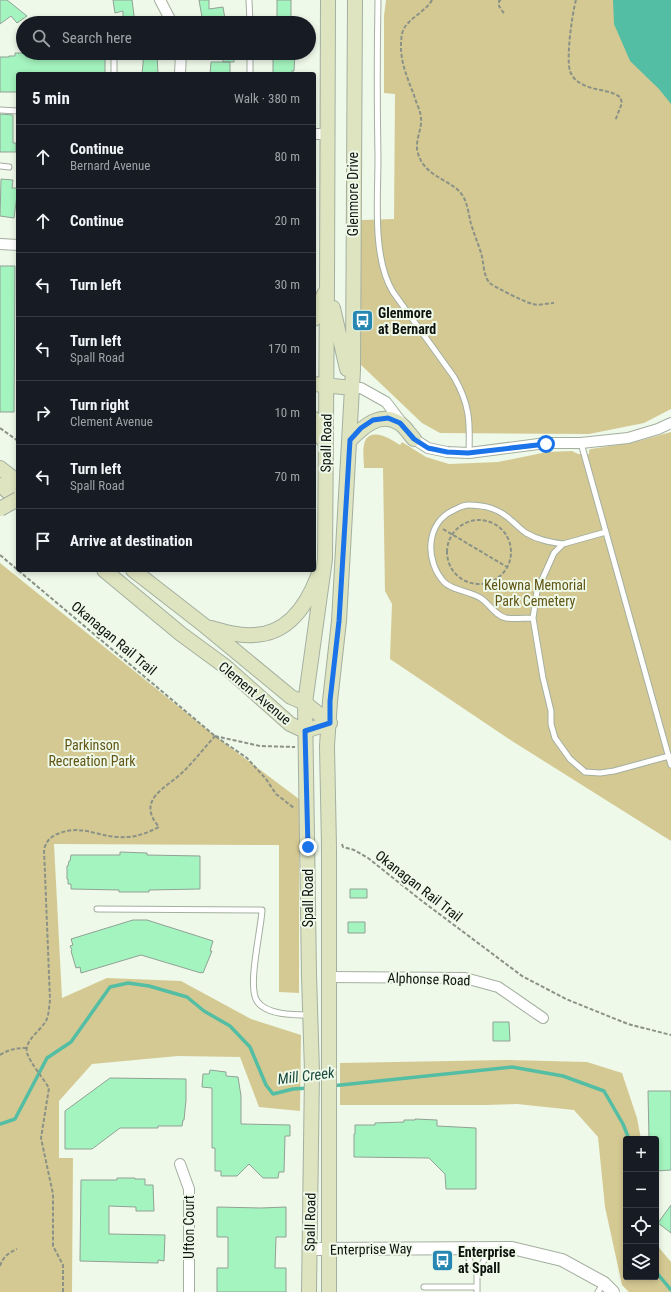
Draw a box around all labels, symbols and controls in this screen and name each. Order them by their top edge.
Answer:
search box [16,16,316,60]
icon: search [30,27,52,49]
text: Search here [62,29,132,47]
text: 5 min [32,88,70,108]
text: Walk · 380 m [234,91,300,106]
text: Continue [70,140,124,158]
icon: ahead [32,146,54,168]
text: 80 m [274,149,300,164]
street label: Glenmore Drive [345,151,361,236]
text: Bernard Avenue [70,158,150,173]
icon: ahead [32,210,54,232]
text: Continue [70,212,124,230]
text: 20 m [274,213,300,228]
icon: left [32,274,54,296]
text: Turn left [70,276,121,294]
text: 30 m [274,277,300,292]
place label: Glenmore at Bernard [378,305,436,337]
bus stop icon: Glenmore at Bernard [350,308,376,334]
text: Turn left [70,332,121,350]
icon: left [32,338,54,360]
text: 170 m [268,341,300,356]
text: Spall Road [70,350,124,365]
text: Turn right [70,396,129,414]
icon: right [32,402,54,424]
text: 10 m [274,405,300,420]
text: Clement Avenue [70,414,153,429]
street label: Spall Road [317,414,335,472]
route start [537,435,555,453]
text: Turn left [70,460,121,478]
icon: left [32,466,54,488]
text: 70 m [274,469,300,484]
text: Spall Road [70,478,124,493]
icon: arrive [32,530,54,552]
text: Arrive at destination [70,532,193,550]
park label: Kelowna Memorial Park Cemetery [484,577,586,609]
street label: Okanagan Rail Trail [68,598,160,678]
street label: Clement Avenue [216,658,295,728]
park label: Parkinson Recreation Park [48,737,136,769]
route end [299,838,317,856]
street label: Okanagan Rail Trail [372,847,466,925]
street label: Spall Road [300,869,316,927]
street label: Alphonse Road [387,970,471,988]
water label: Mill Creek [277,1064,336,1088]
map controls [623,1136,659,1280]
button: + [623,1136,659,1172]
button: − [623,1172,659,1208]
street label: Spall Road [301,1193,319,1251]
street label: Ufton Court [181,1195,197,1259]
button: locate [623,1208,659,1244]
street label: Enterprise Way [330,1240,412,1258]
place label: Enterprise at Spall [458,1244,516,1276]
button: layers [623,1244,659,1280]
bus stop icon: Enterprise at Spall [429,1247,455,1273]

